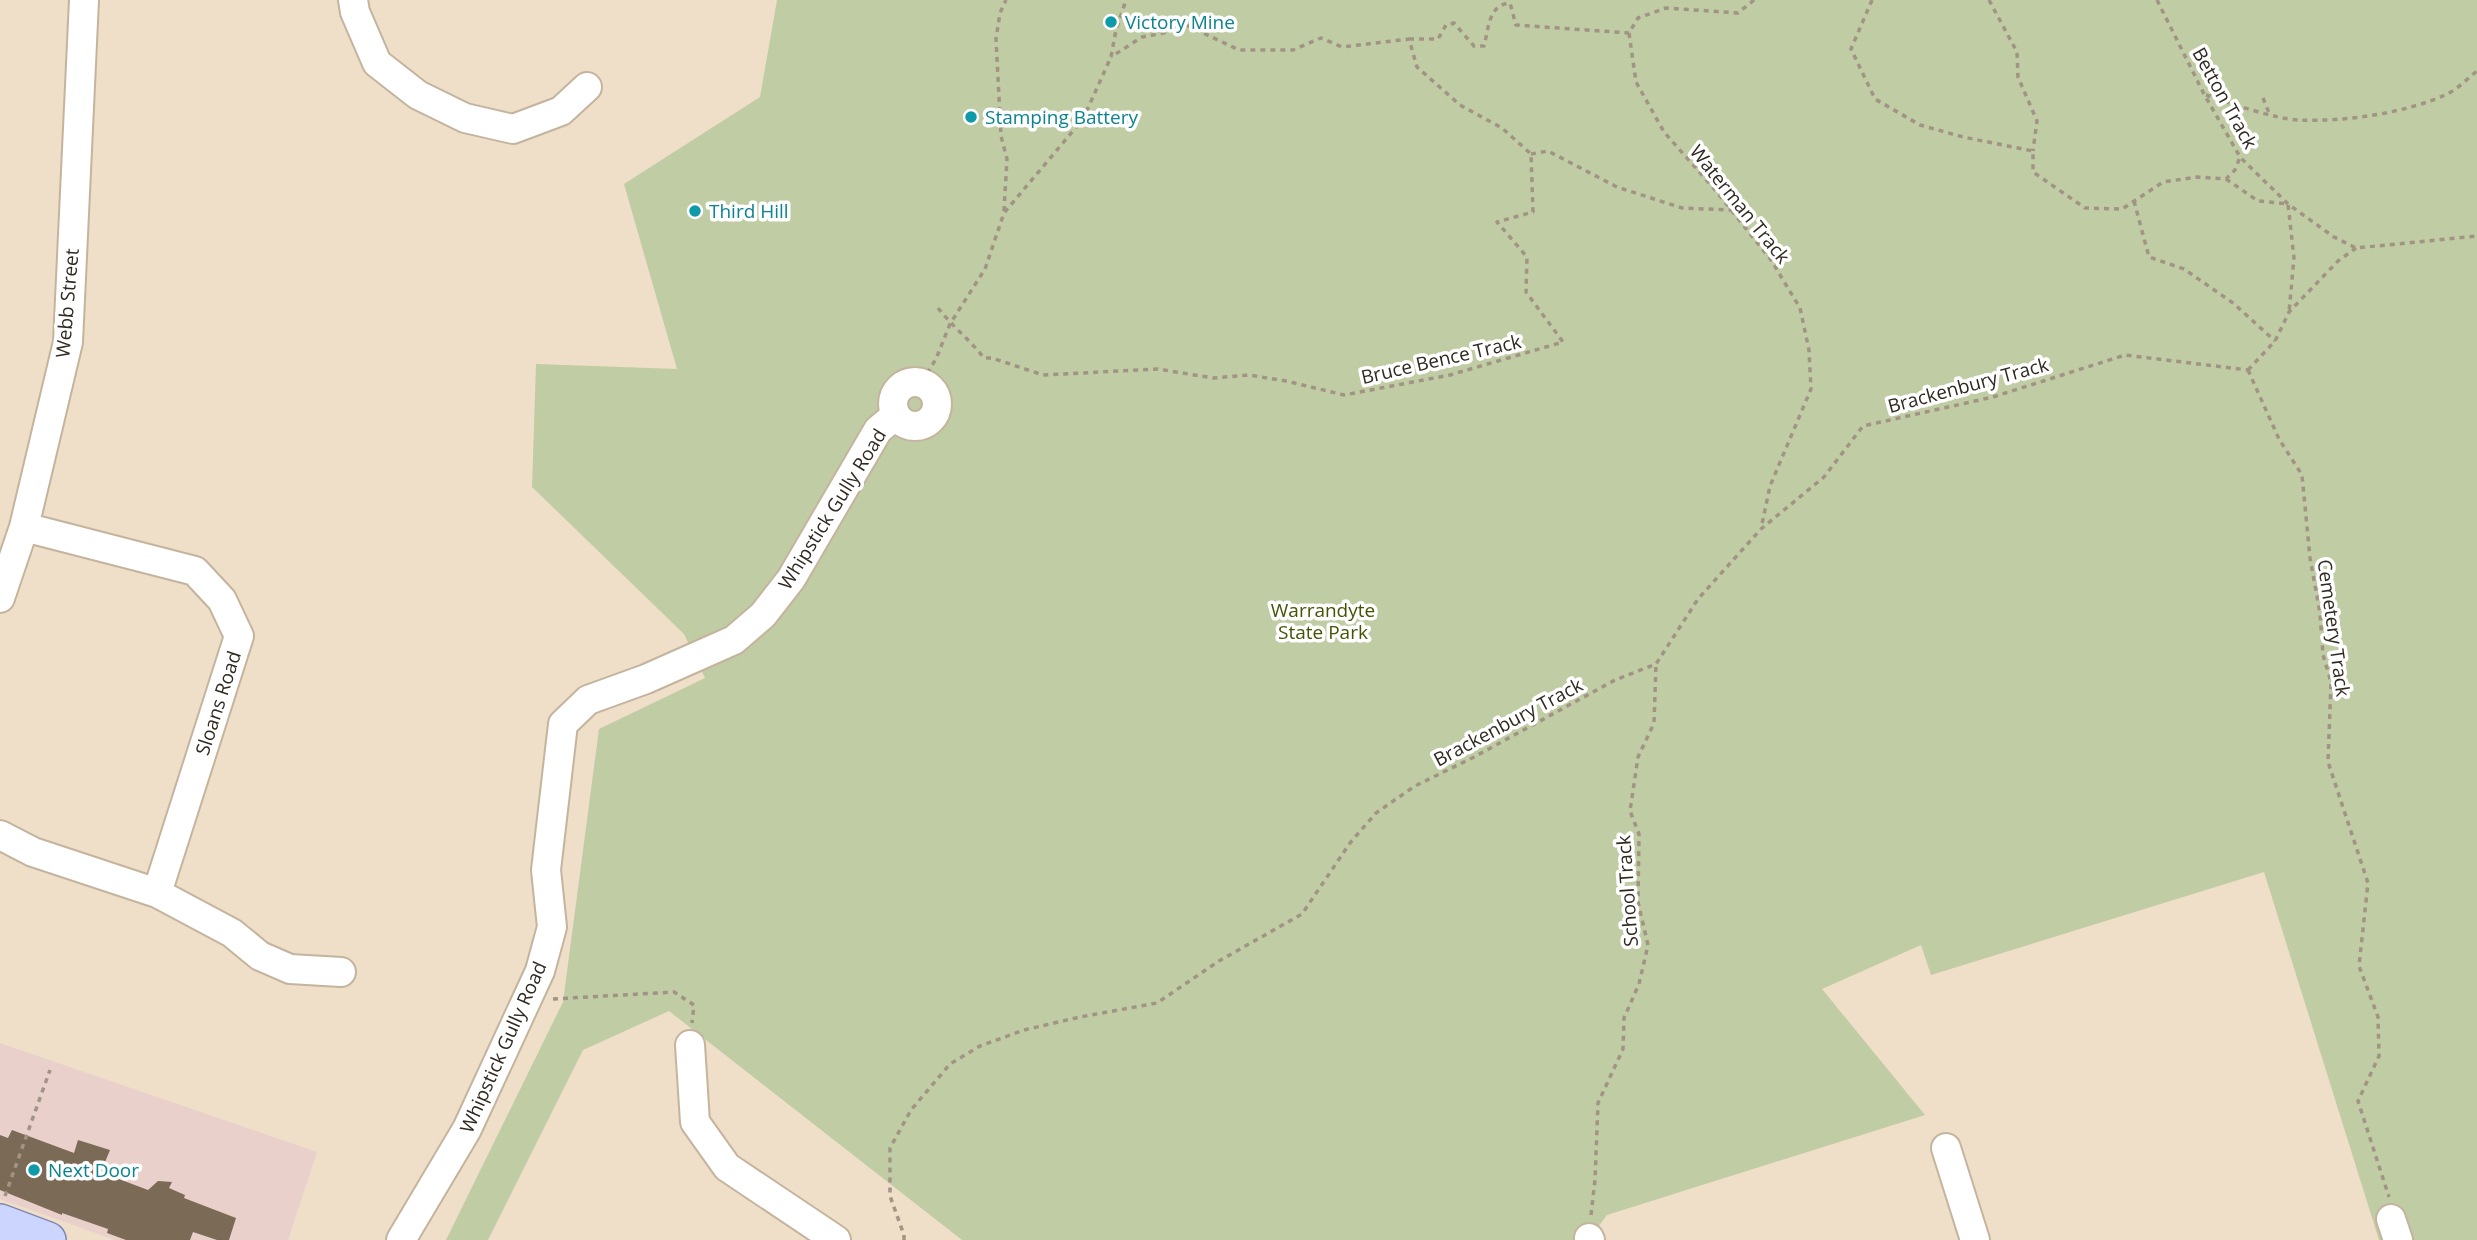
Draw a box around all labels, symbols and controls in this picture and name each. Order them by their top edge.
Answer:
place label: Victory Mine [1125,9,1235,35]
marker: Victory Mine [1103,14,1119,30]
street label: Betton Track [2186,43,2264,153]
place label: Stamping Battery [985,104,1138,130]
marker: Stamping Battery [963,109,979,125]
street label: Waterman Track [1684,139,1796,269]
place label: Third Hill [709,198,789,224]
marker: Third Hill [687,203,703,219]
street label: Webb Street [49,247,85,359]
street label: Bruce Bence Track [1358,328,1524,390]
street label: Brackenbury Track [1885,351,2051,419]
street label: Whipstick Gully Road [772,424,892,594]
street label: Cemetery Track [2311,558,2357,698]
park label: Warrandyte State Park [1271,597,1375,645]
street label: Sloans Road [189,648,247,758]
street label: Brackenbury Track [1429,672,1587,772]
street label: School Track [1610,834,1644,948]
street label: Whipstick Gully Road [453,957,553,1137]
place label: Next Door [48,1157,139,1183]
marker: Next Door [26,1162,42,1178]

